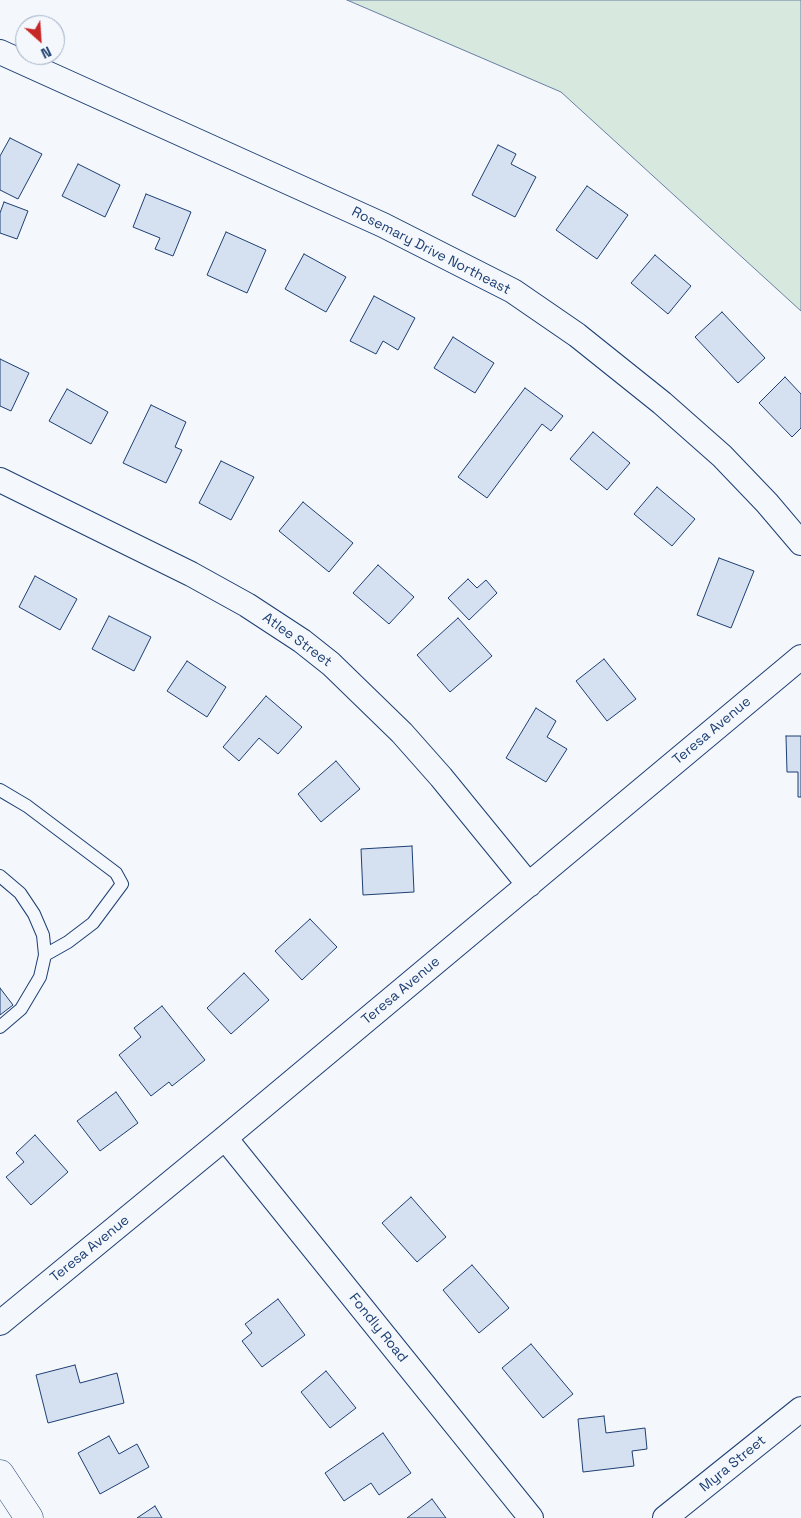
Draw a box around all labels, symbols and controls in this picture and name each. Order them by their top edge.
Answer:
north arrow [15,15,65,65]
text: N [38,42,54,63]
street label: Rosemary Drive Northeast [349,204,513,298]
street label: Atlee Street [259,609,335,671]
street label: Teresa Avenue [670,693,754,769]
street label: Teresa Avenue [359,953,443,1029]
street label: Teresa Avenue [47,1212,133,1286]
street label: Fondly Road [345,1290,411,1366]
street label: Myra Street [697,1432,769,1496]

